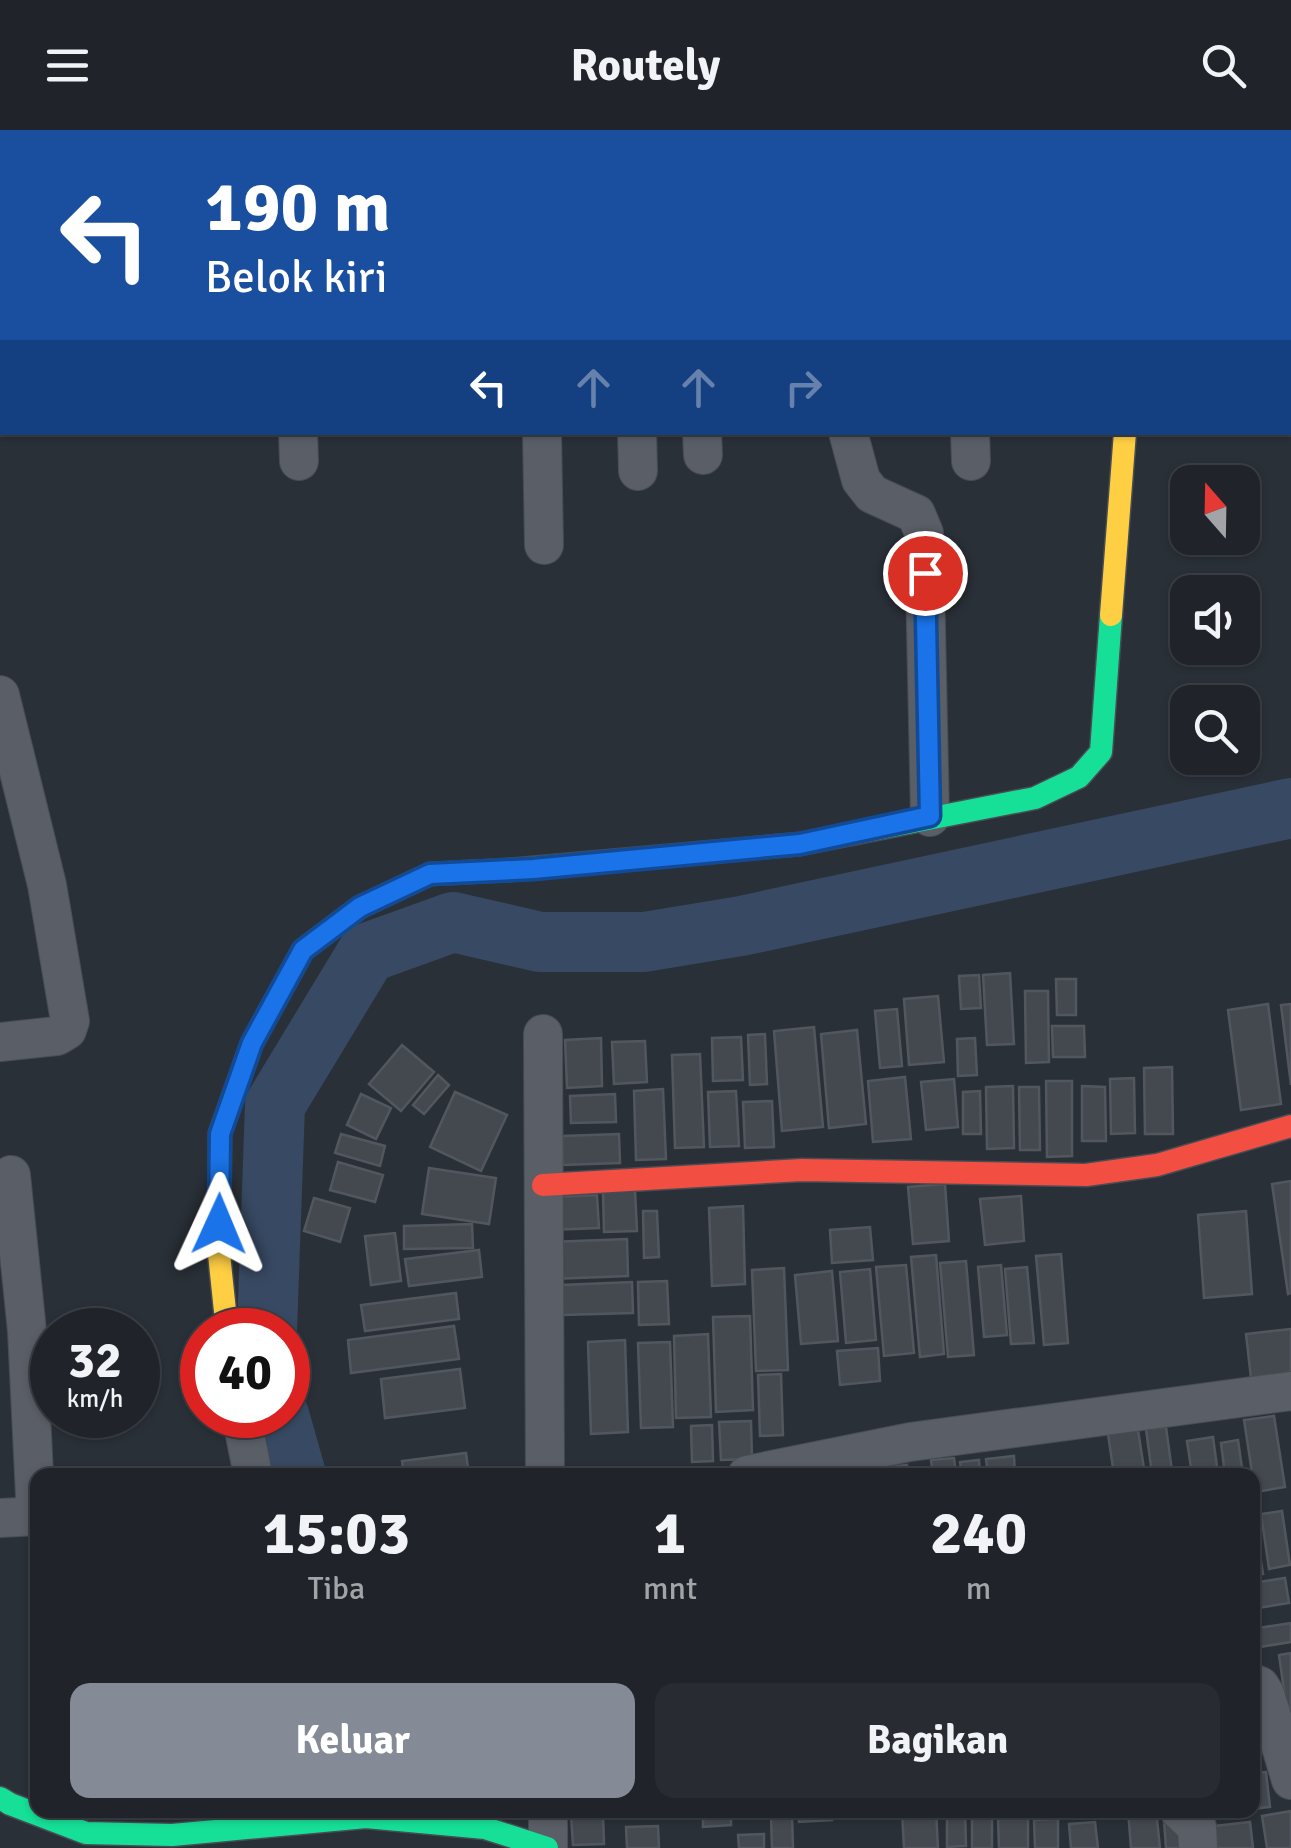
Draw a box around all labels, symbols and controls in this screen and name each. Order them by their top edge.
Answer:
icon: menu [40,38,95,93]
text: Routely [571,38,720,93]
icon: search [1196,38,1251,93]
text: 190 m [205,164,390,250]
icon: left [40,170,170,300]
text: Belok kiri [205,250,387,305]
icon: left [461,360,516,415]
icon: ahead [566,360,621,415]
icon: ahead [671,360,726,415]
icon: right [776,360,831,415]
north arrow [1170,465,1260,555]
map controls [1170,465,1260,775]
pin [883,531,968,616]
icon: arrive [898,546,953,601]
button: sound [1170,575,1260,665]
button: search [1170,685,1260,775]
position arrow [167,1172,271,1276]
speed limit sign: 40 [180,1308,310,1438]
text: 32 [68,1330,122,1392]
text: km/h [67,1383,123,1414]
text: 15:03 [263,1497,410,1571]
text: 1 [654,1497,686,1571]
text: 240 [930,1497,1027,1571]
text: Tiba [308,1569,365,1608]
text: mnt [643,1569,697,1608]
text: m [966,1569,991,1608]
button: Keluar [70,1683,635,1798]
button: Bagikan [655,1683,1220,1798]

